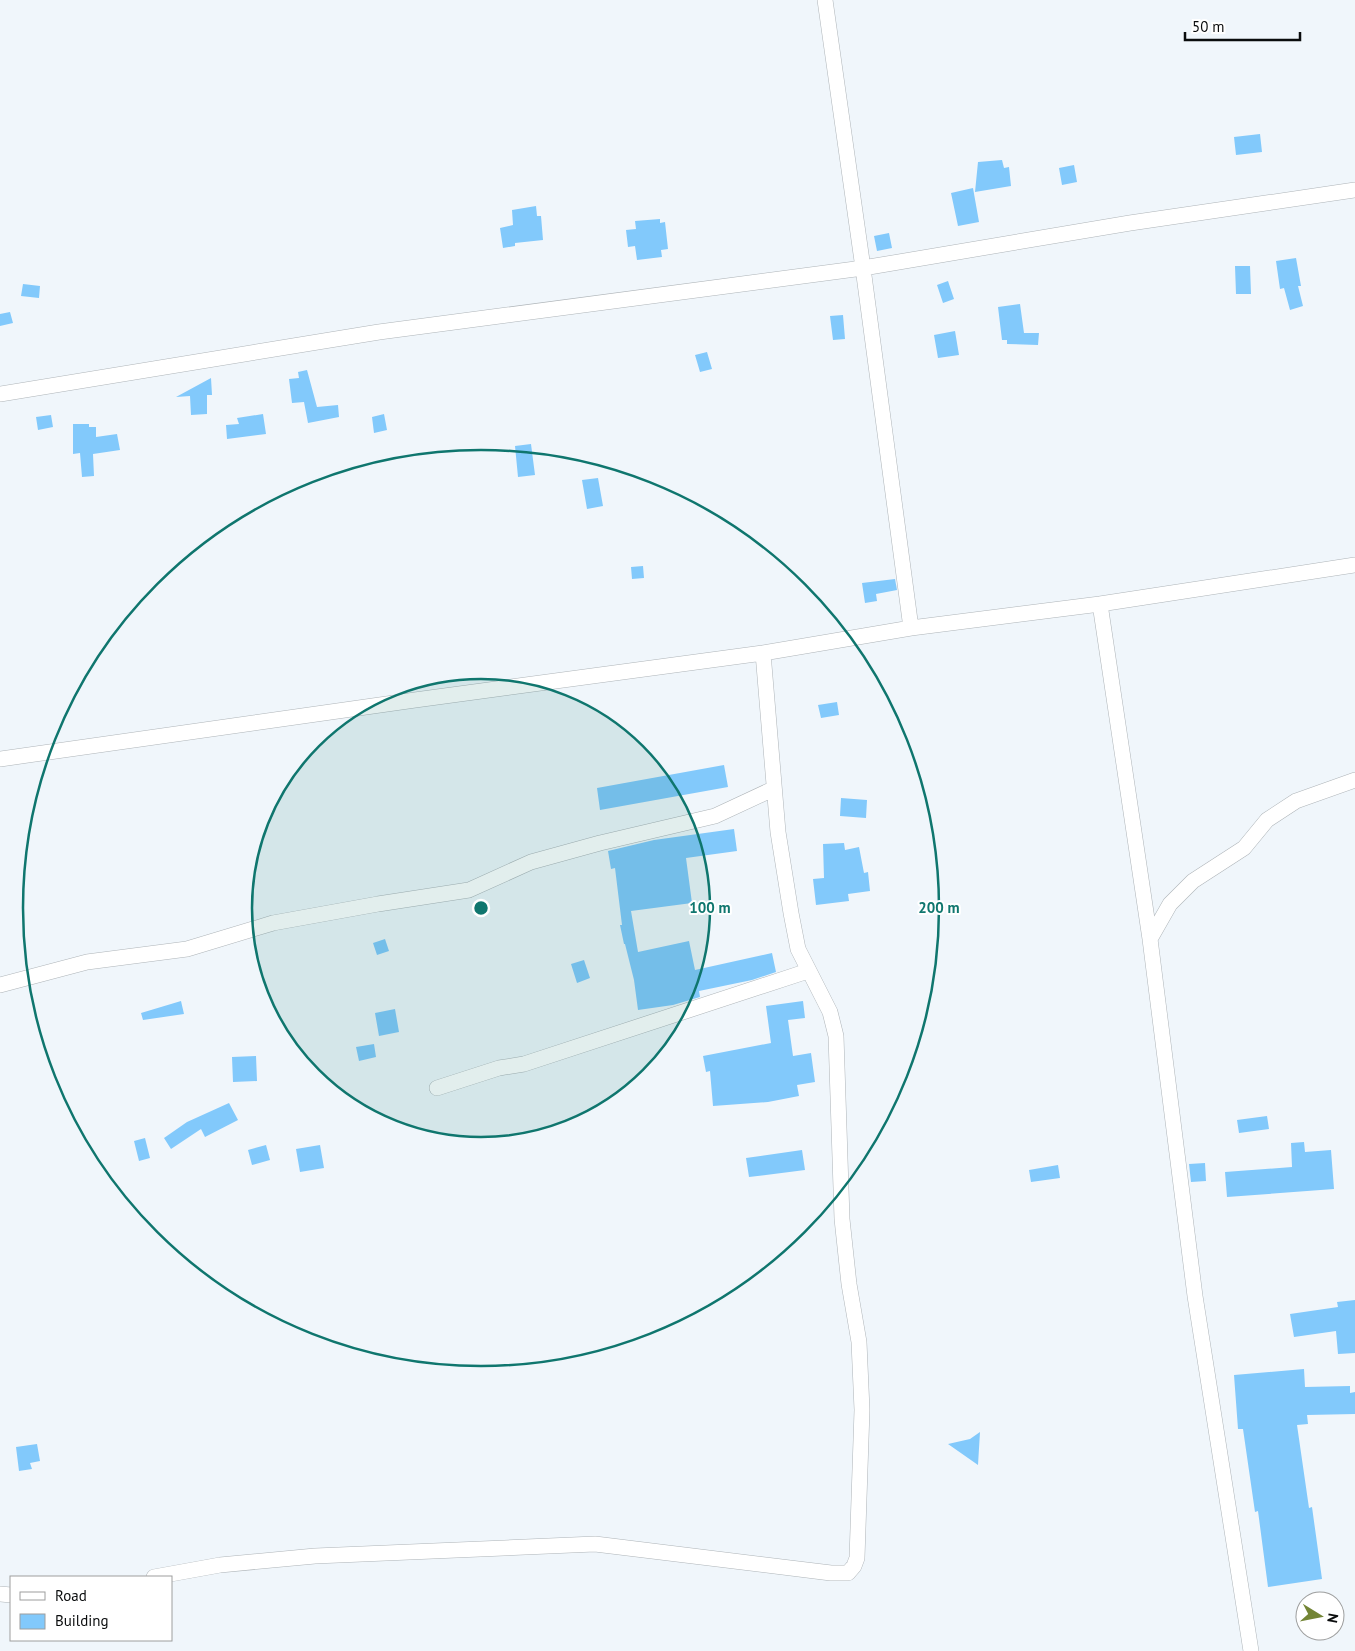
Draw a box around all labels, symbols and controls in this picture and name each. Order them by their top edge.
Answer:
scale bar [1185,10,1300,42]
text: 50 m [1192,17,1225,36]
text: 100 m [689,898,731,917]
text: 200 m [918,898,960,917]
centre of rings [472,899,490,917]
legend [10,1576,172,1641]
text: Road [55,1586,87,1605]
north arrow [1295,1591,1345,1641]
text: Building [55,1611,109,1630]
text: N [1323,1612,1342,1624]

